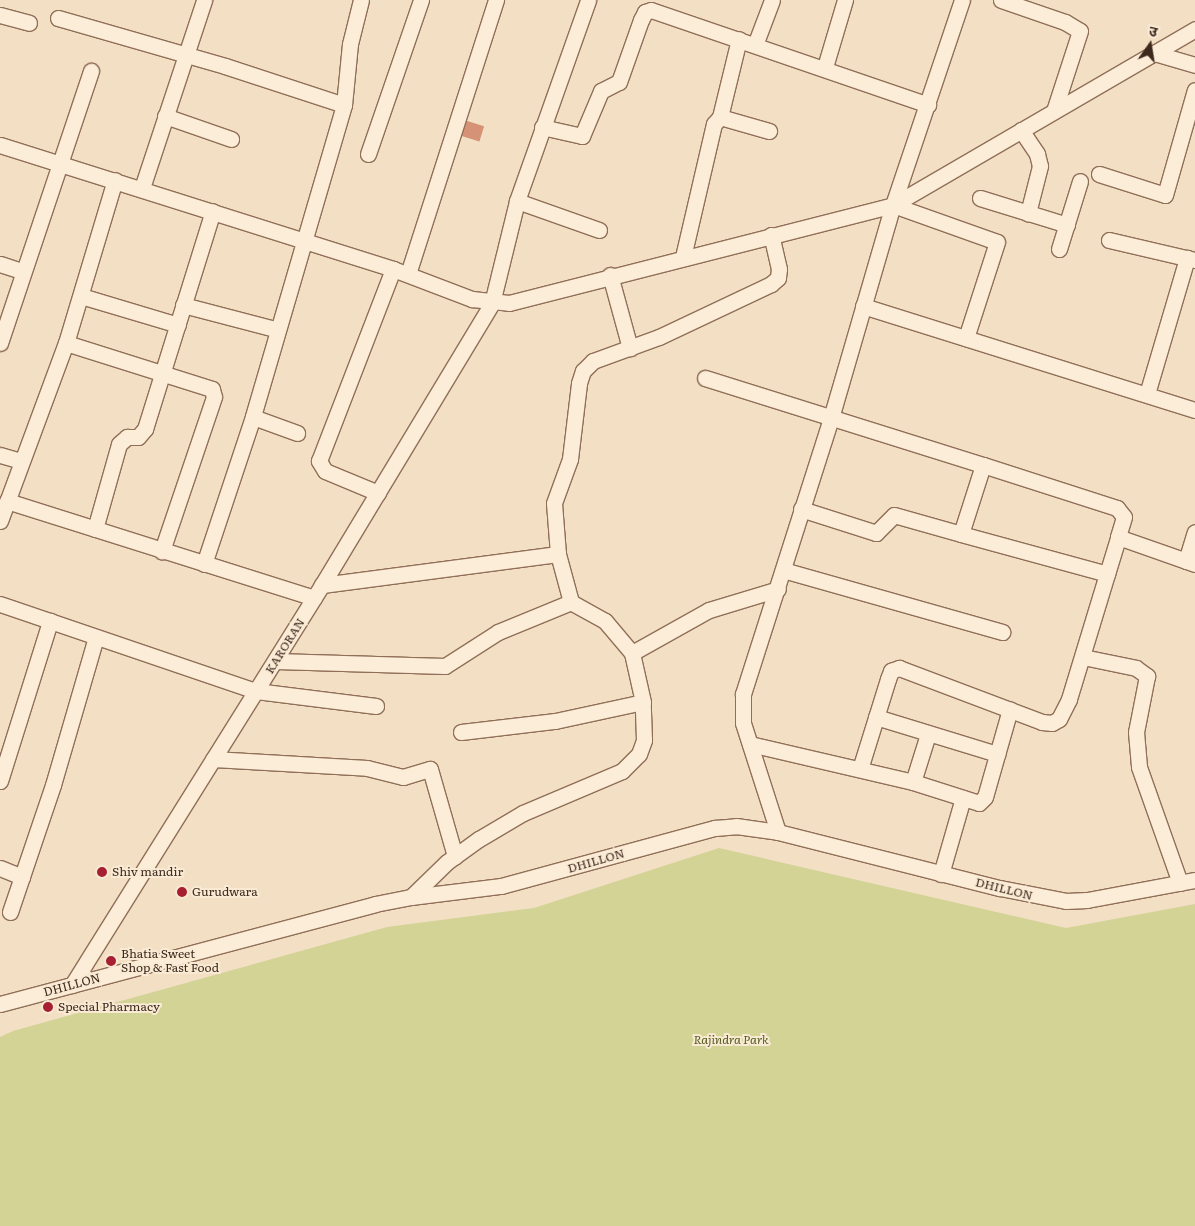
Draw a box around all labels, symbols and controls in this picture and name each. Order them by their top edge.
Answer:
north arrow [1125,20,1175,70]
text: उ [1147,20,1160,41]
street label: KARORAN [262,616,308,676]
street label: DHILLON [566,846,626,876]
place label: Shiv mandir [112,865,183,879]
marker: Shiv mandir [96,866,108,878]
street label: DHILLON [974,875,1034,903]
place label: Gurudwara [192,885,258,899]
marker: Gurudwara [176,886,188,898]
place label: Bhatia Sweet Shop & Fast Food [121,947,219,975]
marker: Bhatia Sweet Shop & Fast Food [105,955,117,967]
street label: DHILLON [42,970,102,1000]
place label: Special Pharmacy [58,1000,160,1014]
marker: Special Pharmacy [42,1001,54,1013]
park label: Rajindra Park [693,1033,769,1047]

